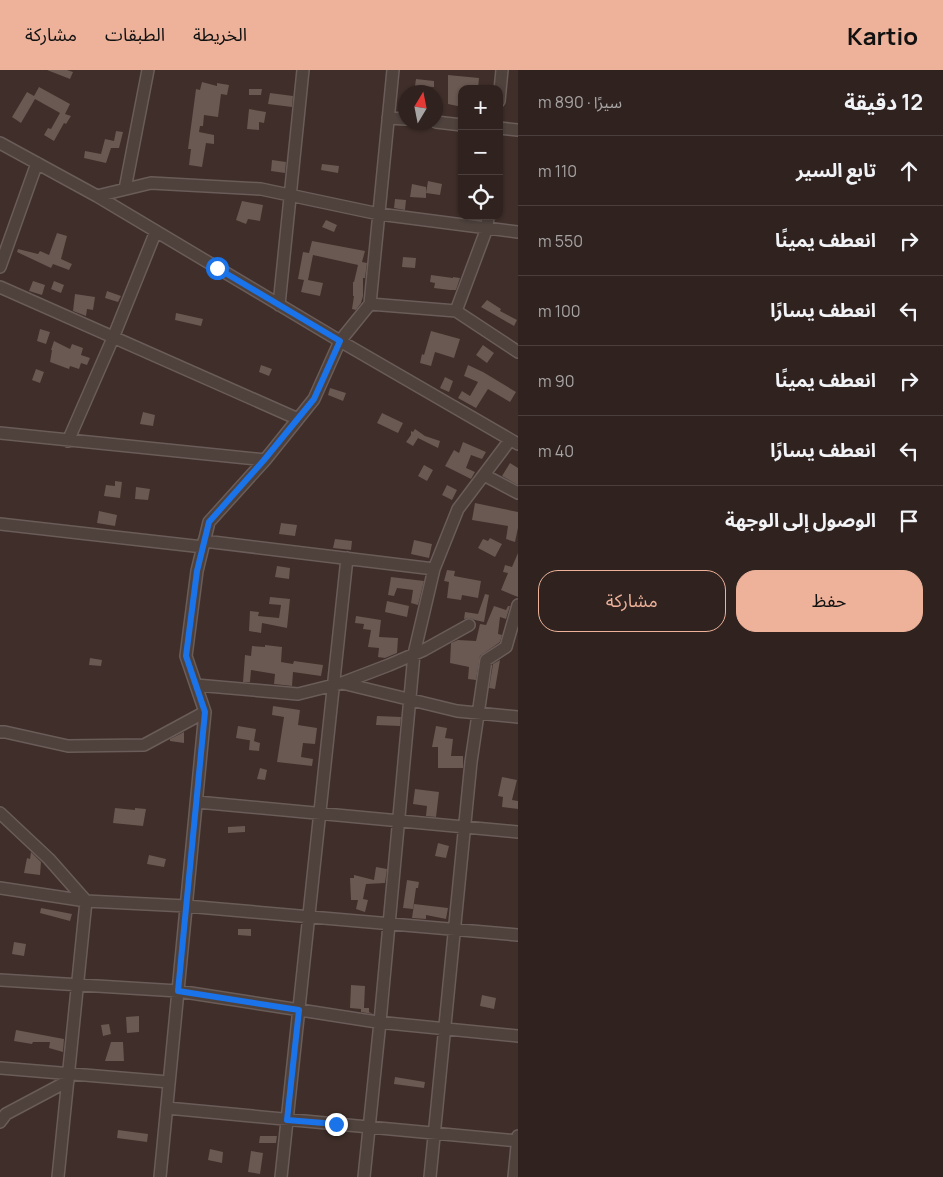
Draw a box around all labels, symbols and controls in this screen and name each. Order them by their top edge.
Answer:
text: Kartio [847,19,918,52]
text: مشاركة [25,22,77,46]
text: الطبقات [105,22,165,46]
text: الخريطة [193,22,247,46]
north arrow [398,85,443,130]
map controls [458,85,503,220]
button: + [458,85,503,130]
text: 12 دقيقة [844,88,923,116]
text: سيرًا · 890 m [538,91,622,113]
button: − [458,130,503,175]
text: تابع السير [796,157,876,183]
icon: ahead [895,157,923,185]
text: 110 m [538,160,577,182]
button: locate [458,175,503,220]
text: انعطف يمينًا [775,227,876,253]
icon: right [895,227,923,255]
text: 550 m [538,230,583,252]
route start [206,257,229,280]
text: انعطف يسارًا [770,297,876,323]
icon: left [895,297,923,325]
text: 100 m [538,300,581,322]
text: انعطف يمينًا [775,367,876,393]
icon: right [895,367,923,395]
text: 90 m [538,370,574,392]
text: انعطف يسارًا [770,437,876,463]
icon: left [895,437,923,465]
text: 40 m [538,440,574,462]
text: الوصول إلى الوجهة [725,507,876,533]
icon: arrive [895,507,923,535]
button: مشاركة [538,570,726,632]
button: حفظ [736,570,923,632]
route end [325,1113,348,1136]

